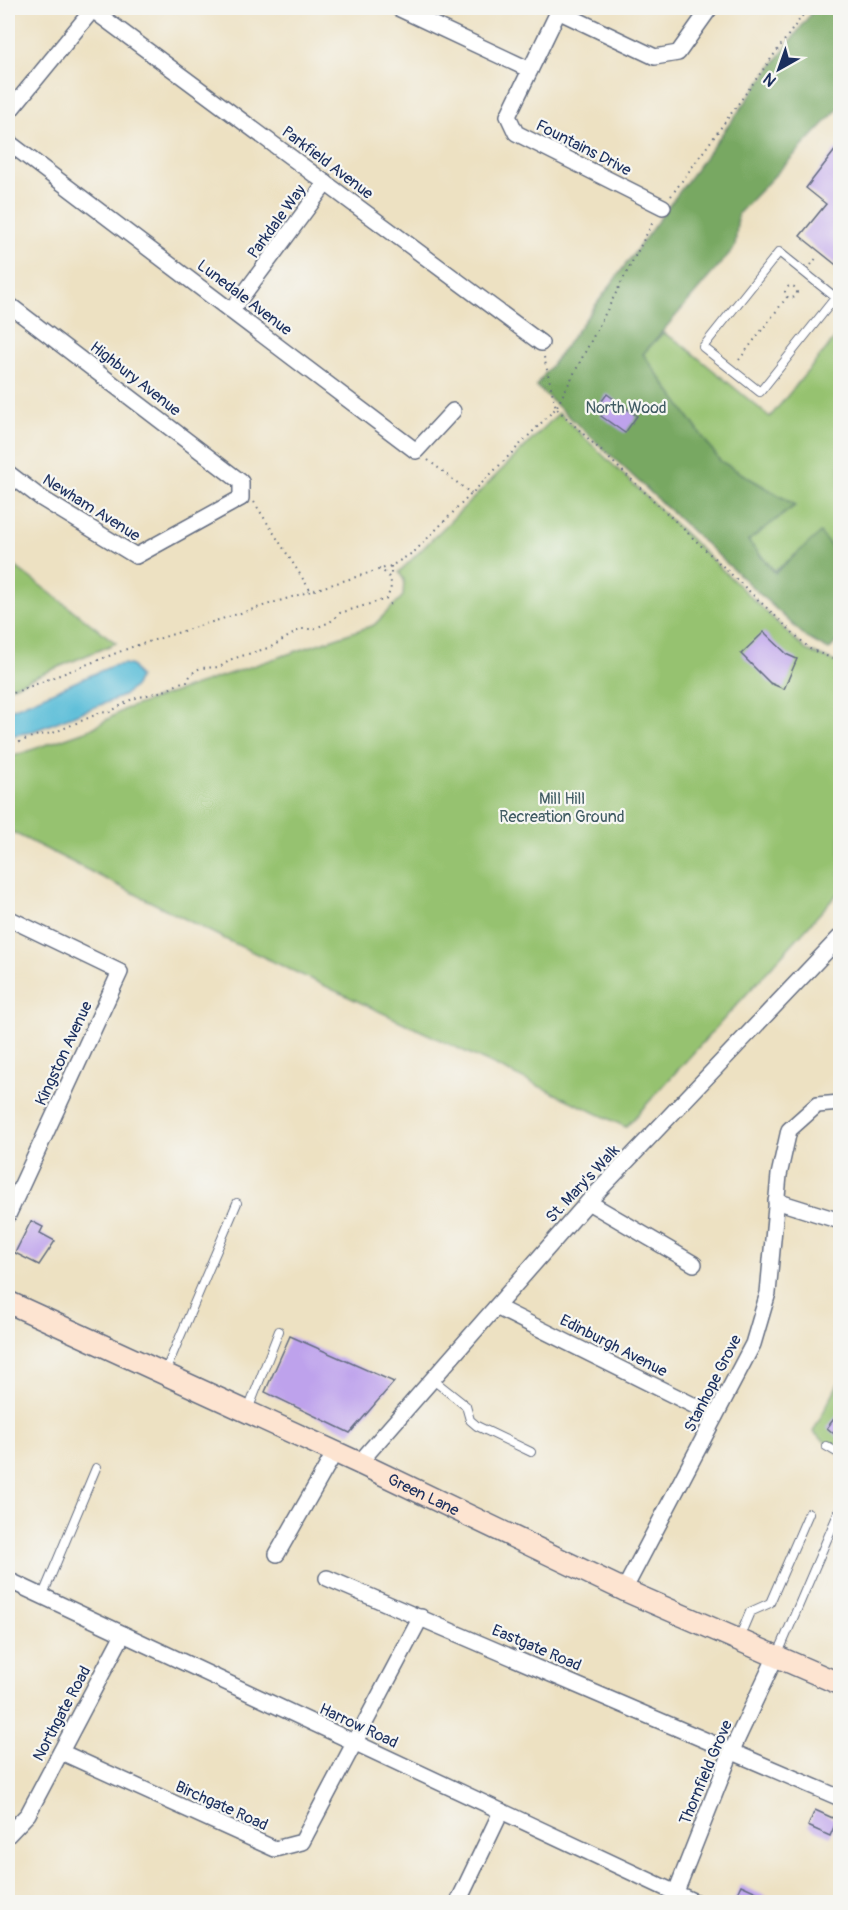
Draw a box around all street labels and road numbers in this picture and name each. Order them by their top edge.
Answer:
street label: Fountains Drive [532,115,635,181]
street label: Parkfield Avenue [278,122,377,204]
street label: Parkdale Way [243,181,310,262]
street label: Lunedale Avenue [193,256,296,340]
street label: Highbury Avenue [86,337,185,421]
street label: Newham Avenue [39,470,144,546]
street label: Kingston Avenue [31,998,97,1109]
street label: St. Mary's Walk [542,1140,624,1227]
street label: Edinburgh Avenue [556,1310,671,1382]
street label: Stanhope Grove [680,1331,746,1436]
street label: Green Lane [384,1469,462,1521]
street label: Eastgate Road [489,1620,584,1676]
street label: Northgate Road [28,1662,95,1765]
street label: Harrow Road [316,1699,401,1753]
street label: Thornfield Grove [675,1717,737,1828]
street label: Birchgate Road [172,1777,271,1835]

